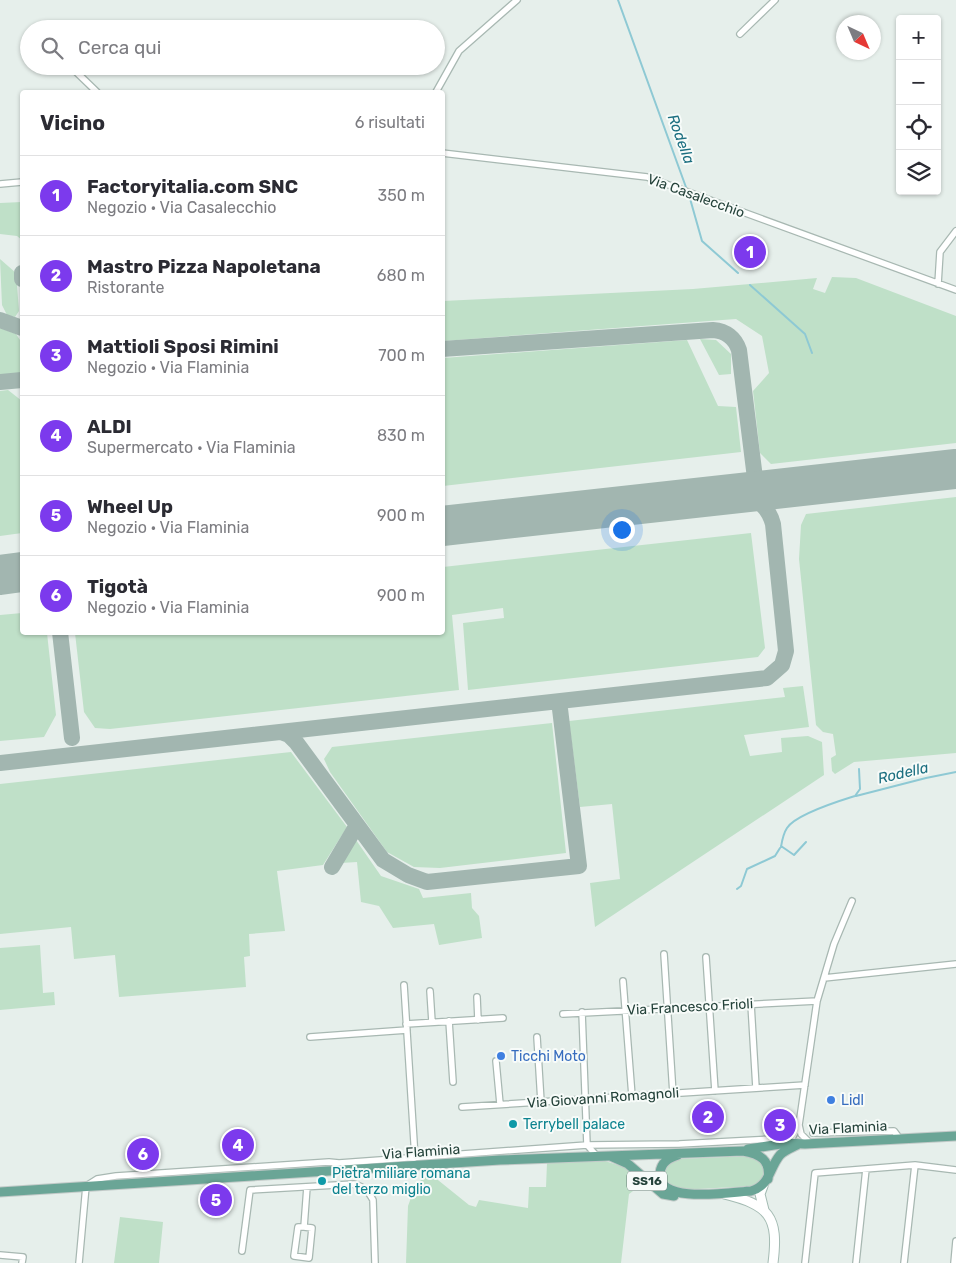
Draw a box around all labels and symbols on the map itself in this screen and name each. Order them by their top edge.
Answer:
north arrow [836,15,881,60]
water label: Rodella [664,112,698,167]
street label: Via Casalecchio [645,171,747,221]
pin: 1 [734,233,766,271]
your location [609,517,635,543]
water label: Rodella [876,758,930,788]
street label: Via Francesco Frioli [626,995,754,1019]
place label: Ticchi Moto [511,1048,586,1065]
marker: Ticchi Moto [495,1050,507,1062]
street label: Via Giovanni Romagnoli [526,1084,680,1112]
place label: Lidl [841,1092,864,1109]
marker: Lidl [825,1094,837,1106]
pin: 2 [692,1098,724,1136]
pin: 3 [764,1106,796,1144]
place label: Terrybell palace [523,1116,625,1133]
street label: Via Flaminia [808,1117,888,1139]
marker: Terrybell palace [507,1118,519,1130]
pin: 4 [222,1126,254,1164]
pin: 6 [127,1135,159,1173]
street label: Via Flaminia [381,1141,461,1163]
place label: Pietra miliare romana del terzo miglio [332,1165,470,1198]
road number: SS16 [627,1172,667,1190]
marker: Pietra miliare romana del terzo miglio [316,1175,328,1187]
pin: 5 [200,1181,232,1219]

